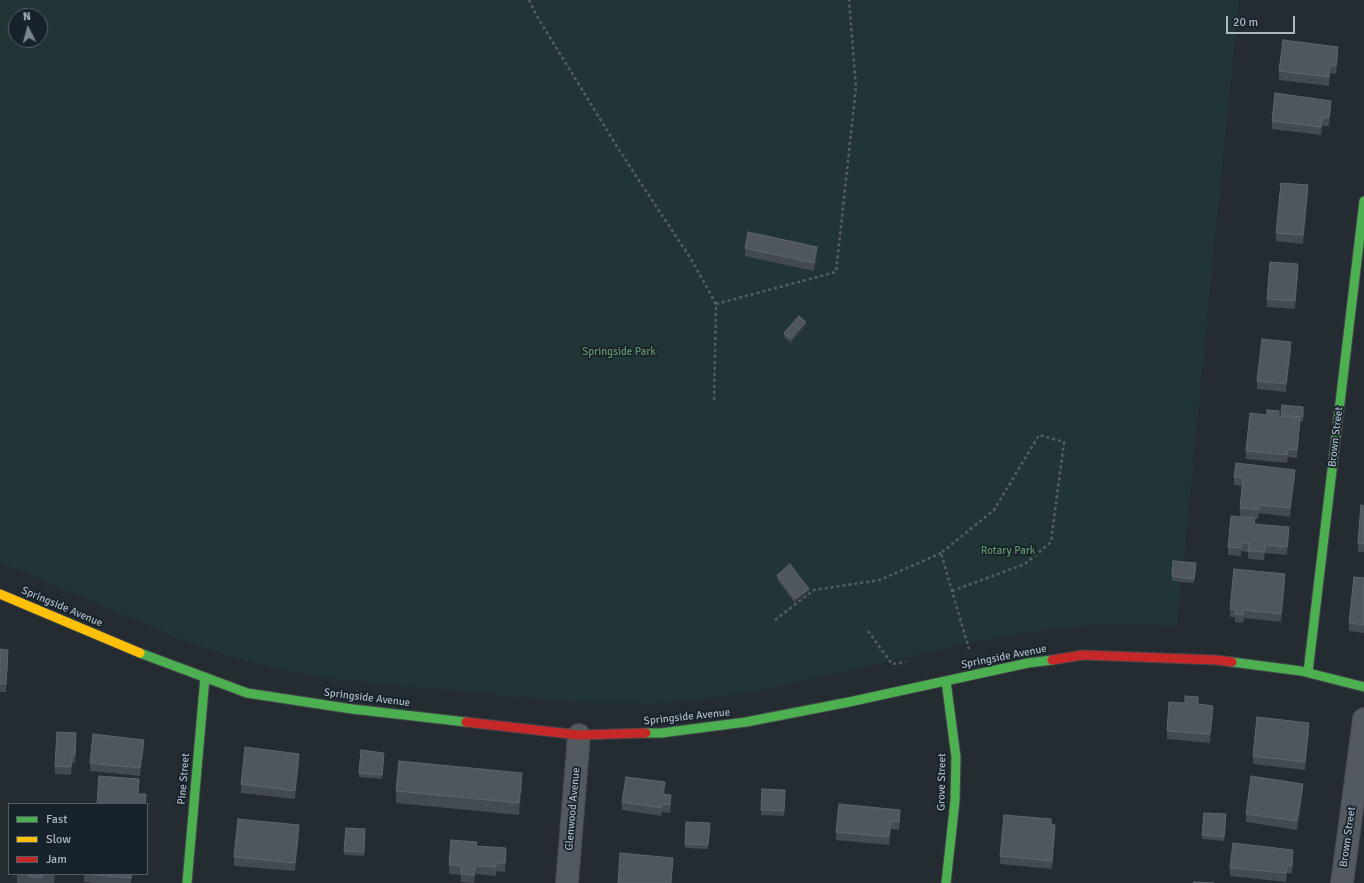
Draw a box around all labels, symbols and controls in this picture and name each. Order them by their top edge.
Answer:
north arrow [8,8,48,48]
scale bar [1228,8,1297,34]
text: N [22,10,31,23]
text: 20 m [1233,15,1258,30]
park label: Springside Park [582,345,656,359]
street label: Brown Street [1326,406,1346,468]
park label: Rotary Park [981,544,1035,558]
street label: Springside Avenue [19,584,105,630]
street label: Springside Avenue [960,642,1048,672]
street label: Springside Avenue [323,686,411,710]
street label: Springside Avenue [643,706,731,728]
street label: Pine Street [175,753,193,805]
street label: Grove Street [935,753,949,811]
street label: Glenwood Avenue [563,767,583,851]
legend [8,803,148,875]
street label: Brown Street [1337,806,1359,868]
text: Fast [46,812,67,827]
text: Slow [46,832,71,847]
text: Jam [46,852,67,867]

